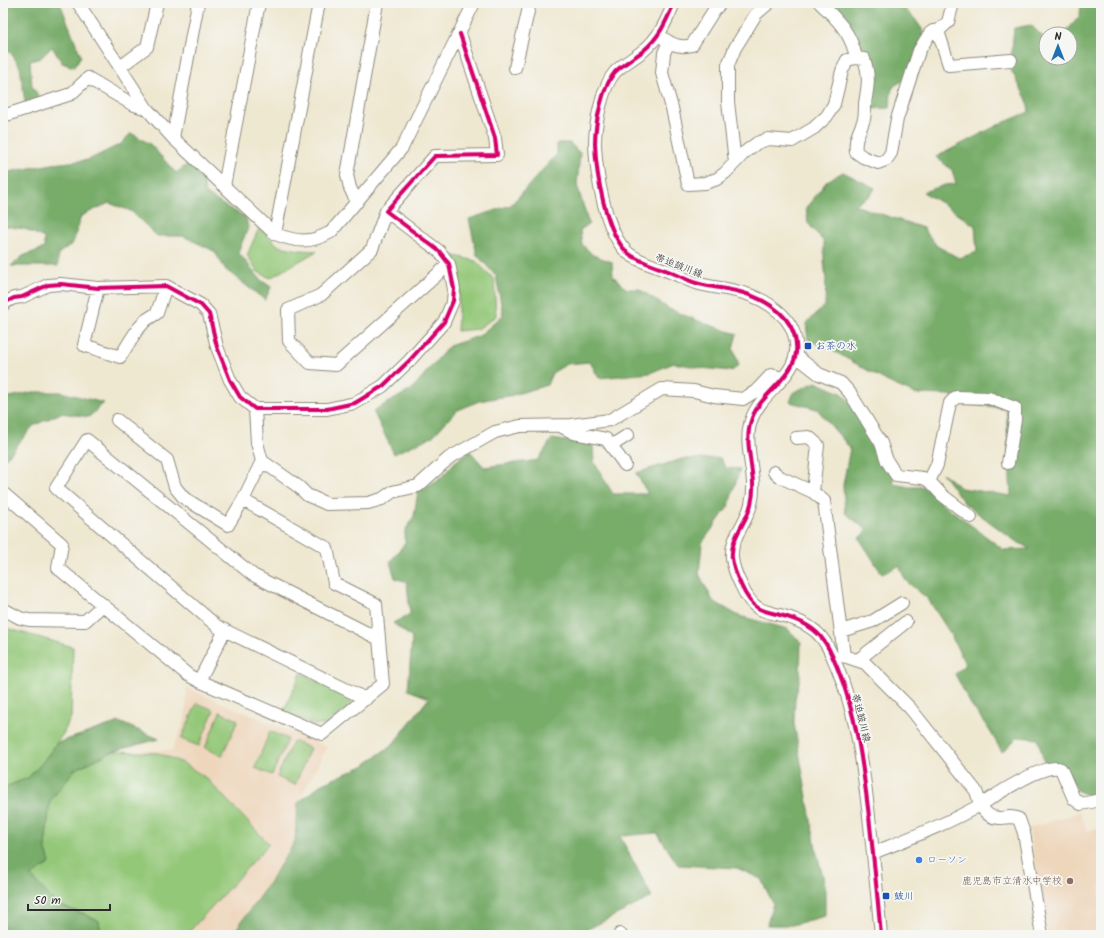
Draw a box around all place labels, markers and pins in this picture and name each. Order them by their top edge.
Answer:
place label: お茶の水 [816,338,856,354]
marker: お茶の水 [803,341,813,351]
place label: ローソン [927,852,967,868]
marker: ローソン [914,855,924,865]
place label: 鹿児島市立清水中学校 [962,873,1062,889]
marker: 鹿児島市立清水中学校 [1065,876,1075,886]
place label: 皷川 [894,888,914,904]
marker: 皷川 [881,891,891,901]

